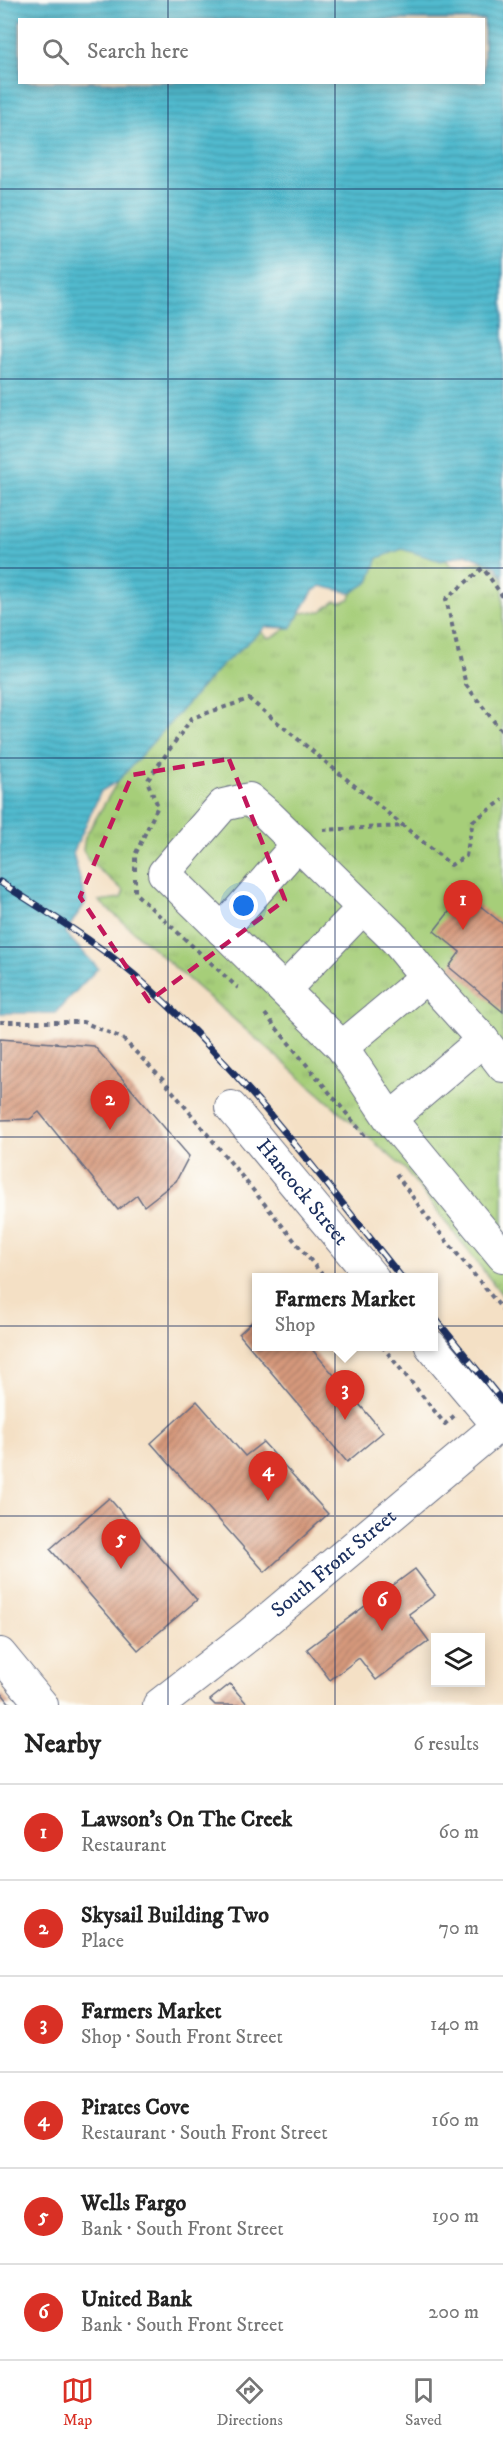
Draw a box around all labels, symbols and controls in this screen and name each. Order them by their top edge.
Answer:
search box [18,18,485,84]
icon: search [39,35,72,68]
text: Search here [87,38,189,65]
pin: 1 [444,880,482,930]
your location [229,891,258,920]
pin: 2 [90,1080,130,1130]
street label: Hancock Street [250,1134,354,1251]
popup [252,1273,438,1351]
text: Farmers Market [275,1286,415,1313]
text: Shop [275,1313,315,1338]
pin: 3 [326,1370,364,1420]
pin: 4 [248,1452,288,1501]
street label: South Front Street [266,1504,402,1624]
pin: 5 [102,1520,140,1569]
pin: 6 [362,1582,401,1631]
map controls [431,1633,485,1687]
button: layers [431,1633,485,1687]
text: Nearby [24,1728,101,1761]
text: 6 results [413,1732,479,1757]
text: Lawson's On The Creek [81,1806,293,1833]
text: 1 [40,1820,47,1845]
text: 60 m [439,1820,479,1845]
text: Restaurant [81,1833,166,1858]
text: Skysail Building Two [81,1902,269,1929]
text: 2 [39,1916,48,1941]
text: 70 m [438,1916,479,1941]
text: Place [81,1929,124,1954]
text: Farmers Market [81,1998,222,2025]
text: 3 [40,2012,47,2037]
text: 140 m [430,2012,479,2037]
text: Shop · South Front Street [81,2025,283,2050]
text: Pirates Cove [81,2094,189,2121]
text: 4 [38,2108,49,2133]
text: 160 m [431,2108,479,2133]
text: Restaurant · South Front Street [81,2121,328,2146]
text: Wells Fargo [81,2190,186,2217]
text: 5 [39,2204,48,2229]
text: 190 m [432,2204,479,2229]
text: Bank · South Front Street [81,2217,284,2242]
text: United Bank [81,2286,192,2313]
text: 6 [38,2300,49,2325]
text: 200 m [428,2300,479,2325]
text: Bank · South Front Street [81,2313,284,2338]
tab: Map [61,2374,94,2430]
tab: Directions [216,2374,283,2430]
tab: Saved [405,2374,442,2430]

